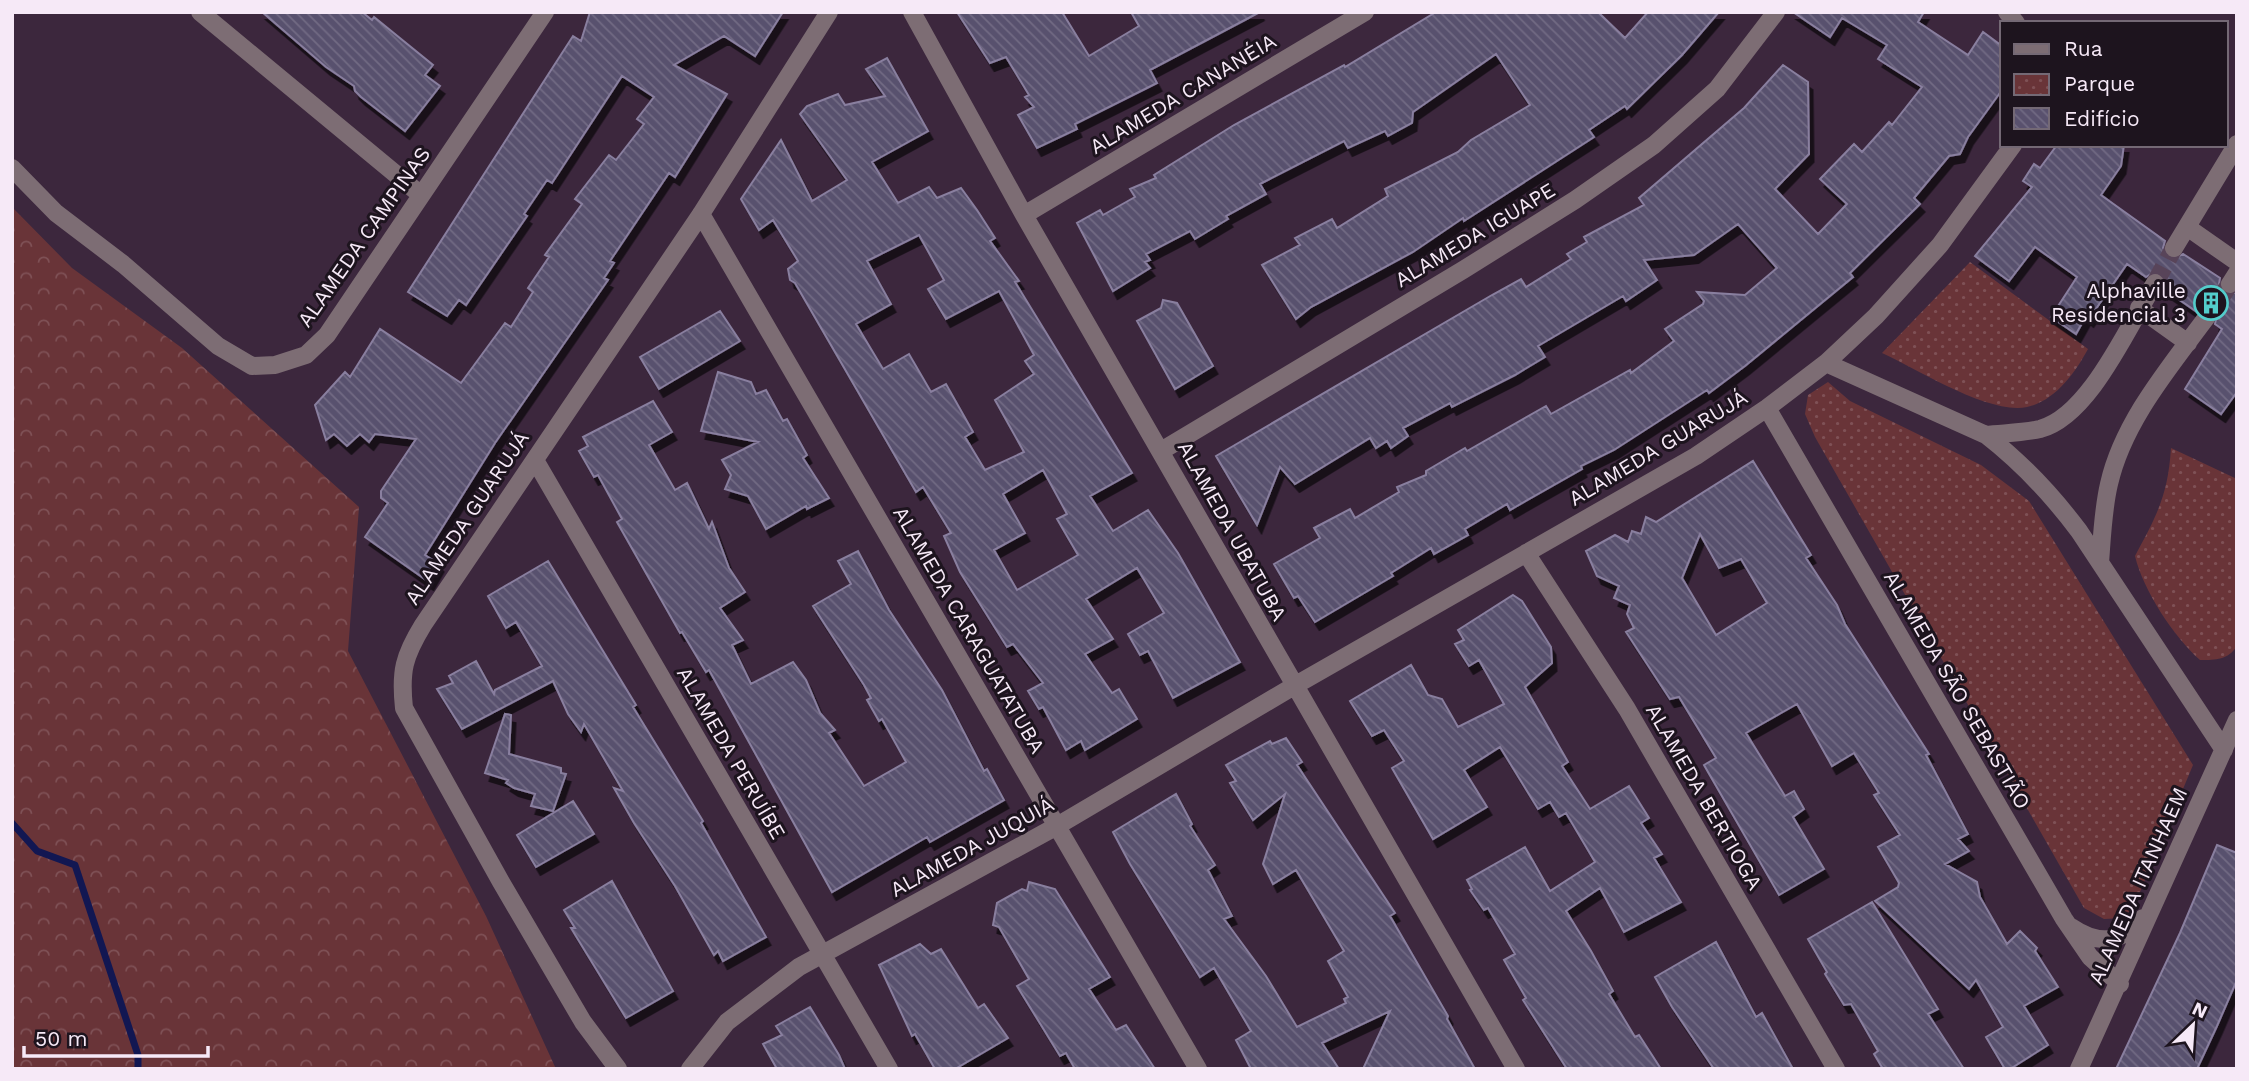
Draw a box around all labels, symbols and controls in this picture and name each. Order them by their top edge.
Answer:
legend [2000,21,2228,147]
street label: ALAMEDA CANANÉIA [1085,28,1281,159]
text: Rua [2064,36,2103,61]
text: Parque [2064,71,2135,96]
text: Edifício [2064,106,2140,131]
street label: ALAMEDA CAMPINAS [292,142,435,332]
street label: ALAMEDA IGUAPE [1390,177,1559,292]
place label: Alphaville Residencial 3 [2051,278,2186,327]
building icon: Alphaville Residencial 3 [2192,284,2230,322]
street label: ALAMEDA GUARUJÁ [1564,384,1752,511]
street label: ALAMEDA GUARUJÁ [399,426,534,609]
street label: ALAMEDA UBATUBA [1173,436,1292,625]
street label: ALAMEDA CARAGUATATUBA [888,502,1051,758]
street label: ALAMEDA SÃO SEBASTIÃO [1879,566,2036,813]
street label: ALAMEDA PERUÍBE [672,662,791,843]
street label: ALAMEDA BERTIOGA [1641,699,1768,894]
street label: ALAMEDA ITANHAEM [2083,783,2192,988]
street label: ALAMEDA JUQUIÁ [886,791,1058,902]
north arrow [2158,990,2228,1060]
text: N [2189,997,2211,1023]
scale bar [24,1014,208,1058]
text: 50 m [35,1026,87,1051]

